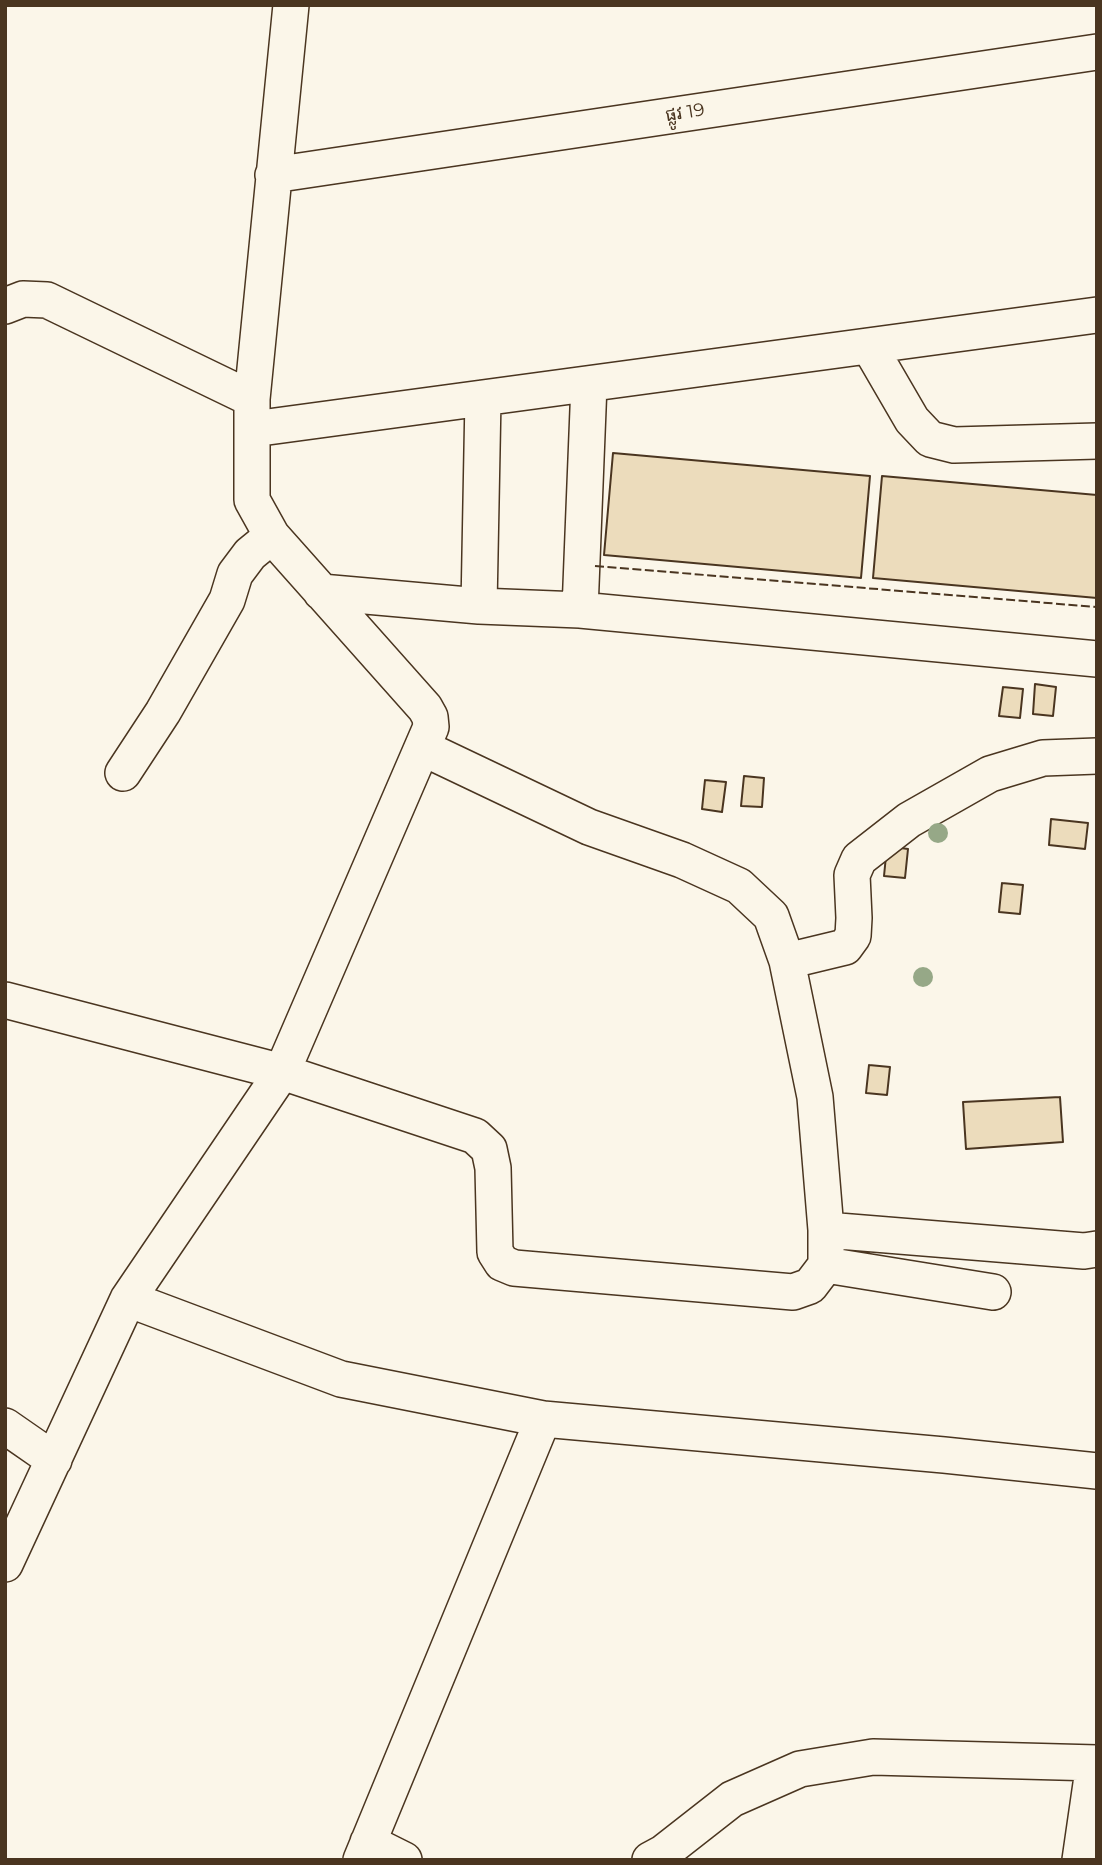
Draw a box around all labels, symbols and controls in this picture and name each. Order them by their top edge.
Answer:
street label: ផ្លូវ 19 [664,99,706,127]

